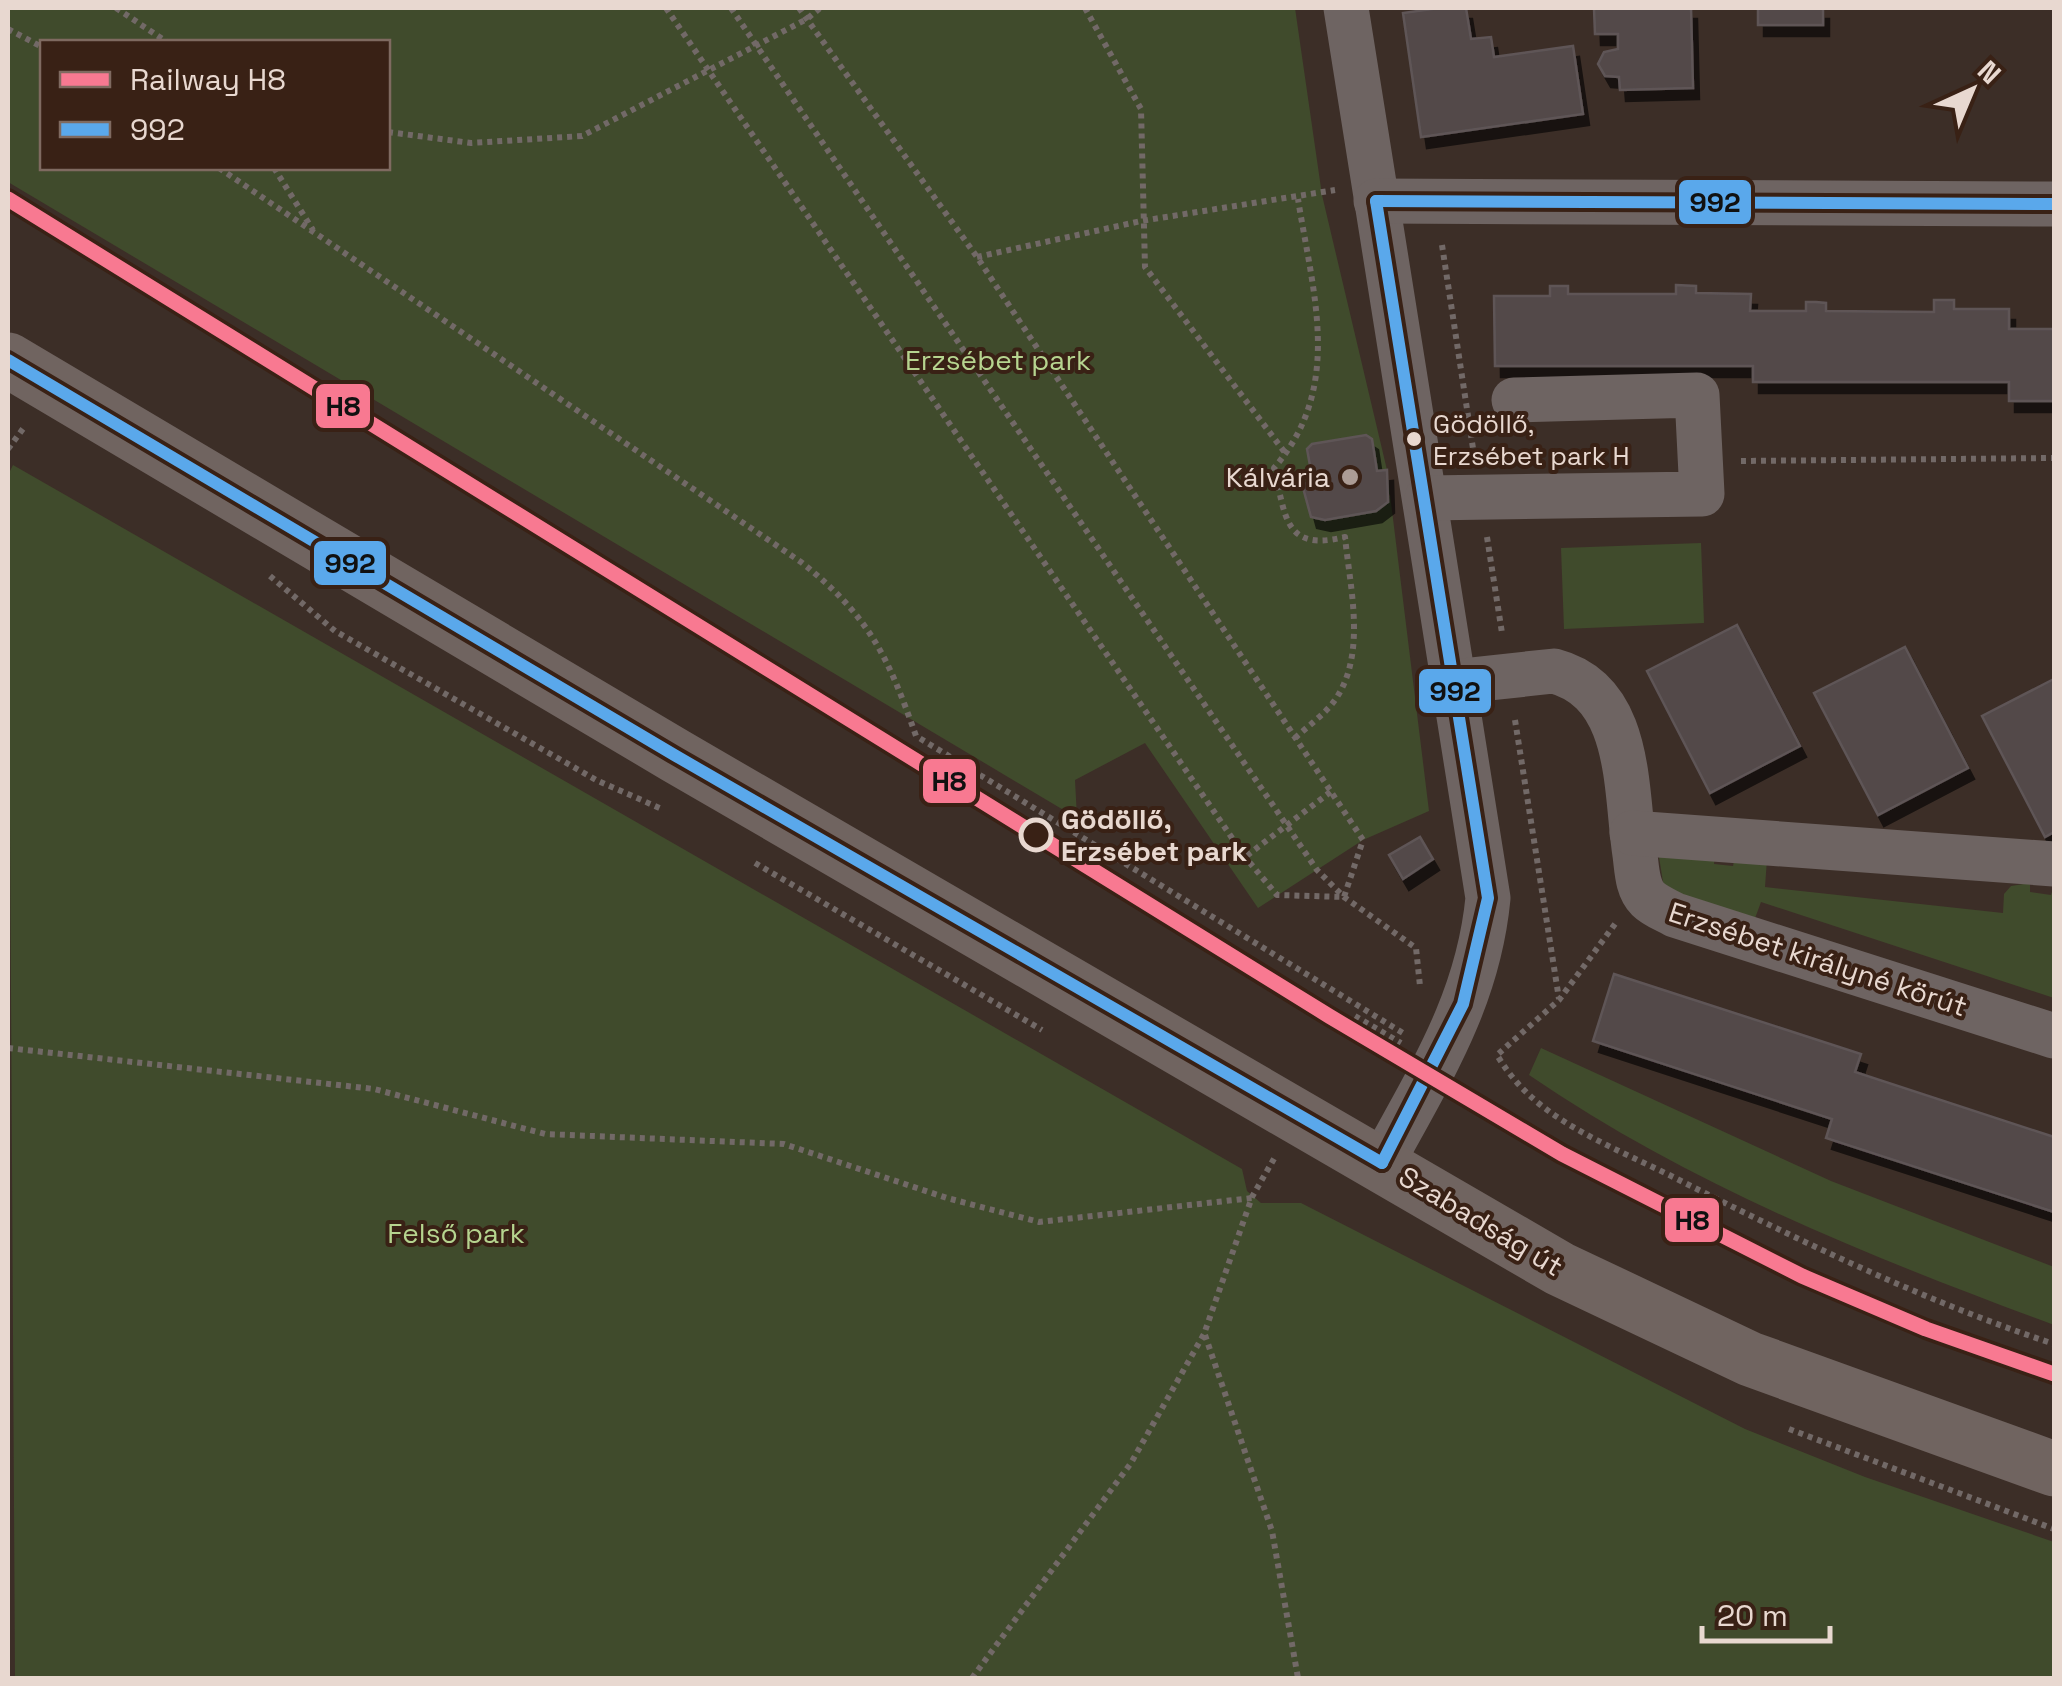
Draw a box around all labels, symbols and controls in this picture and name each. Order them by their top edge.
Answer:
legend [40,40,390,170]
north arrow [1922,40,2022,140]
text: N [1970,53,2009,91]
text: Railway H8 [130,60,286,99]
text: 992 [130,110,185,149]
line badge: 992 [1677,178,1753,226]
text: 992 [1689,184,1741,220]
park label: Erzsébet park [905,342,1091,378]
line badge: H8 [314,382,372,430]
text: H8 [325,388,361,424]
place label: Gödöllő, Erzsébet park H [1433,407,1630,473]
marker: Gödöllő, Erzsébet park H [1404,429,1424,449]
place label: Kálvária [1226,459,1330,495]
marker: Kálvária [1339,466,1361,488]
line badge: 992 [312,539,388,587]
text: 992 [324,545,376,581]
line badge: 992 [1417,667,1493,715]
text: 992 [1429,673,1481,709]
line badge: H8 [921,757,978,805]
text: H8 [931,763,967,799]
place label: Gödöllő, Erzsébet park [1061,801,1248,869]
marker: Gödöllő, Erzsébet park [1020,819,1052,851]
street label: Erzsébet királyné körút [1664,894,1972,1024]
street label: Szabadság út [1392,1158,1570,1284]
line badge: H8 [1663,1196,1721,1244]
text: H8 [1674,1202,1710,1238]
park label: Felső park [387,1215,525,1251]
scale bar [1702,1581,1830,1643]
text: 20 m [1717,1596,1788,1635]

